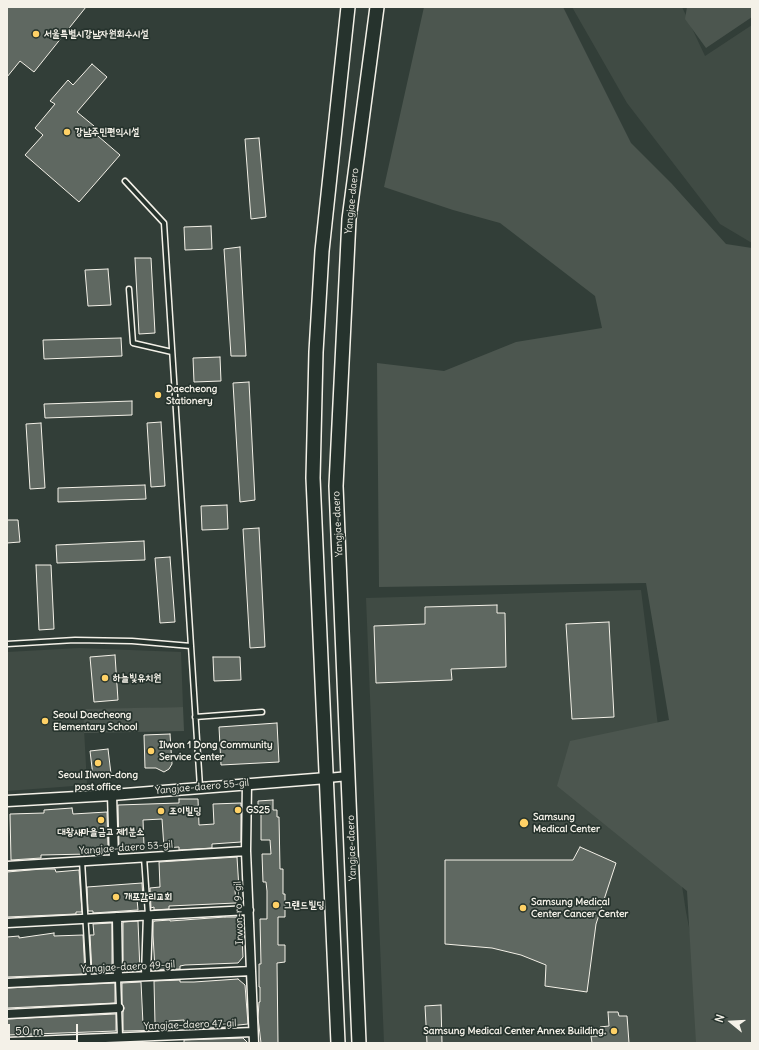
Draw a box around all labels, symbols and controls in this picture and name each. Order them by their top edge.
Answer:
place label: 서울특별시강남자원회수시설 [44,28,149,40]
marker: 서울특별시강남자원회수시설 [31,29,41,39]
place label: 강남주민편익시설 [75,126,139,138]
marker: 강남주민편익시설 [62,127,72,137]
street label: Yangjae-daero [343,168,361,234]
place label: Daecheong Stationery [166,383,217,406]
marker: Daecheong Stationery [153,390,163,400]
street label: Yangjae-daero [330,491,346,557]
place label: 하늘빛유치원 [113,672,161,684]
marker: 하늘빛유치원 [100,673,110,683]
place label: Seoul Daecheong Elementary School [53,709,137,732]
marker: Seoul Daecheong Elementary School [40,716,50,726]
place label: Ilwon 1 Dong Community Service Center [159,739,273,762]
marker: Ilwon 1 Dong Community Service Center [146,746,156,756]
marker: Seoul Ilwon-dong post office [93,758,103,768]
place label: Seoul Ilwon-dong post office [58,769,138,792]
street label: Yangjae-daero 55-gil [155,777,249,797]
place label: GS25 [246,804,270,816]
place label: 조이빌딩 [169,805,201,817]
marker: GS25 [233,805,243,815]
marker: 조이빌딩 [156,806,166,816]
place label: Samsung Medical Center [533,811,600,834]
marker: 대왕새마을금고 제1분소 [96,815,106,825]
street label: Yangjae-daero [345,815,359,881]
marker: Samsung Medical Center [518,817,530,829]
place label: 대왕새마을금고 제1분소 [58,826,144,838]
street label: Yangjae-daero 53-gil [79,839,173,857]
street label: Irwon-ro 9-gil [232,881,246,945]
place label: 개포감리교회 [124,891,172,903]
marker: 개포감리교회 [111,892,121,902]
place label: Samsung Medical Center Cancer Center [531,896,628,920]
place label: 그랜드빌딩 [284,899,324,911]
marker: 그랜드빌딩 [271,900,281,910]
marker: Samsung Medical Center Cancer Center [518,903,528,913]
street label: Yangjae-daero 49-gil [81,959,175,975]
north arrow [711,1002,751,1042]
text: N [712,1013,727,1024]
scale bar [10,1016,80,1042]
street label: Yangjae-daero 47-gil [143,1017,237,1033]
text: 50 m [15,1023,43,1038]
place label: Samsung Medical Center Annex Building. [423,1025,606,1037]
marker: Samsung Medical Center Annex Building. [609,1026,619,1036]

